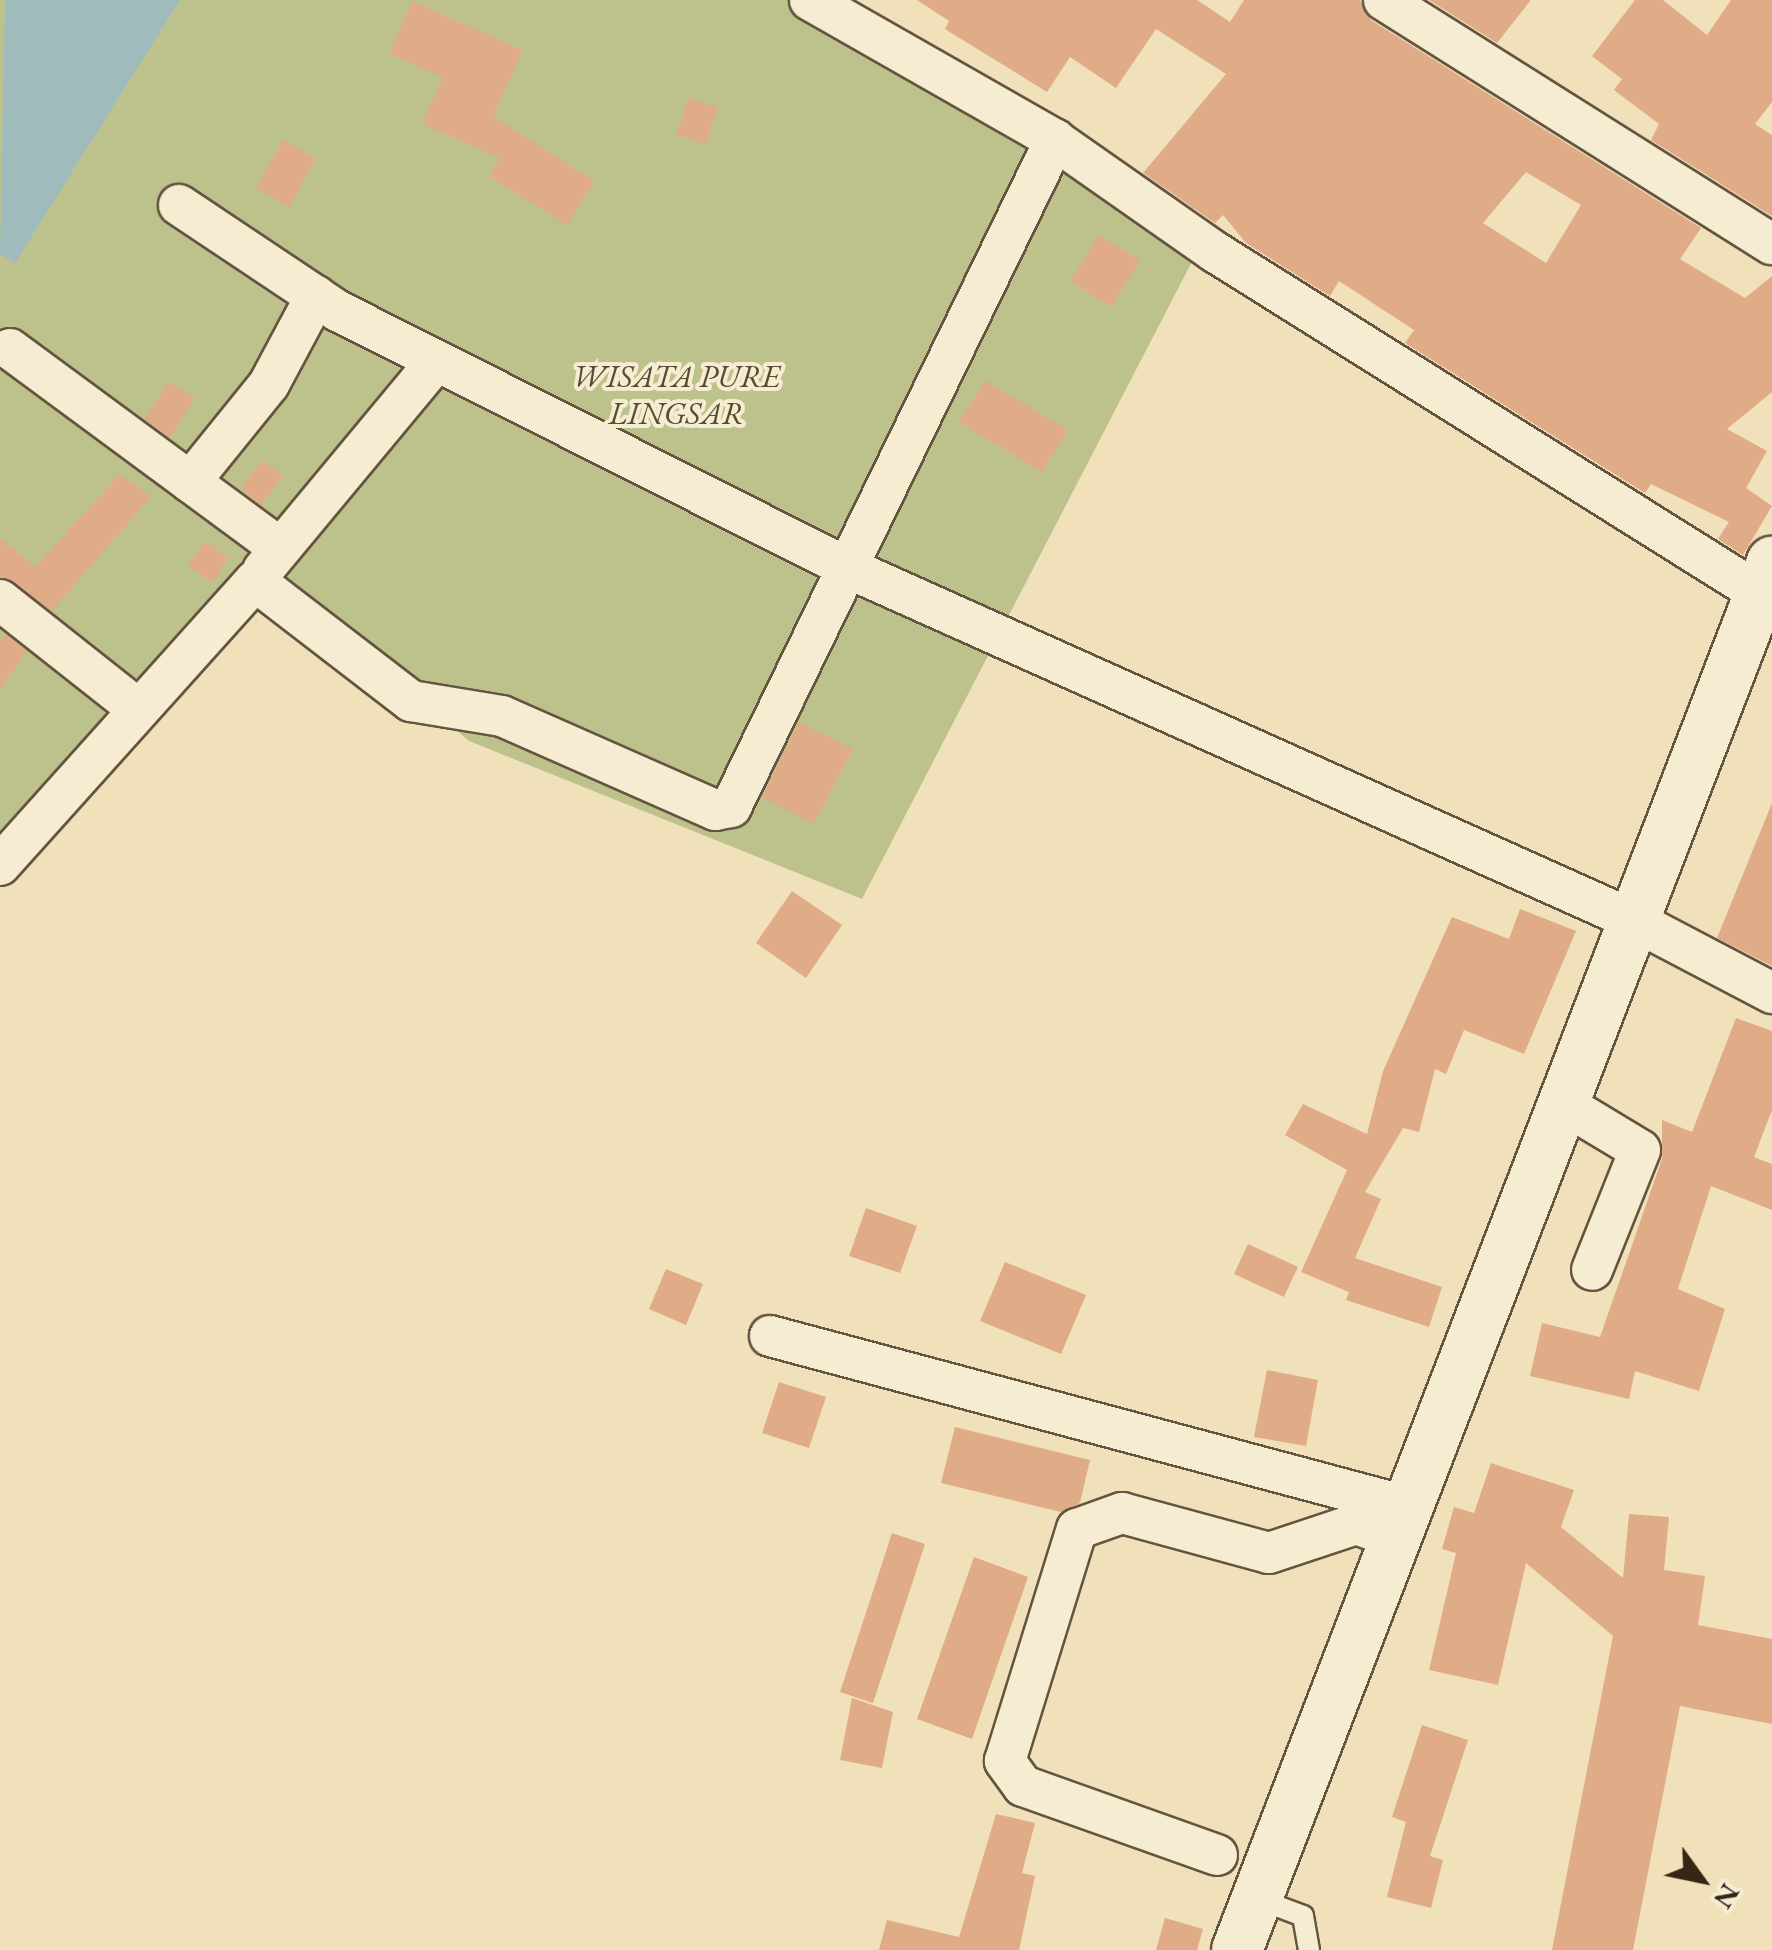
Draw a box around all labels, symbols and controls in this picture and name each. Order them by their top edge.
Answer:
park label: WISATA PURE LINGSAR [572,358,780,433]
north arrow [1652,1830,1752,1930]
text: N [1706,1877,1748,1916]

